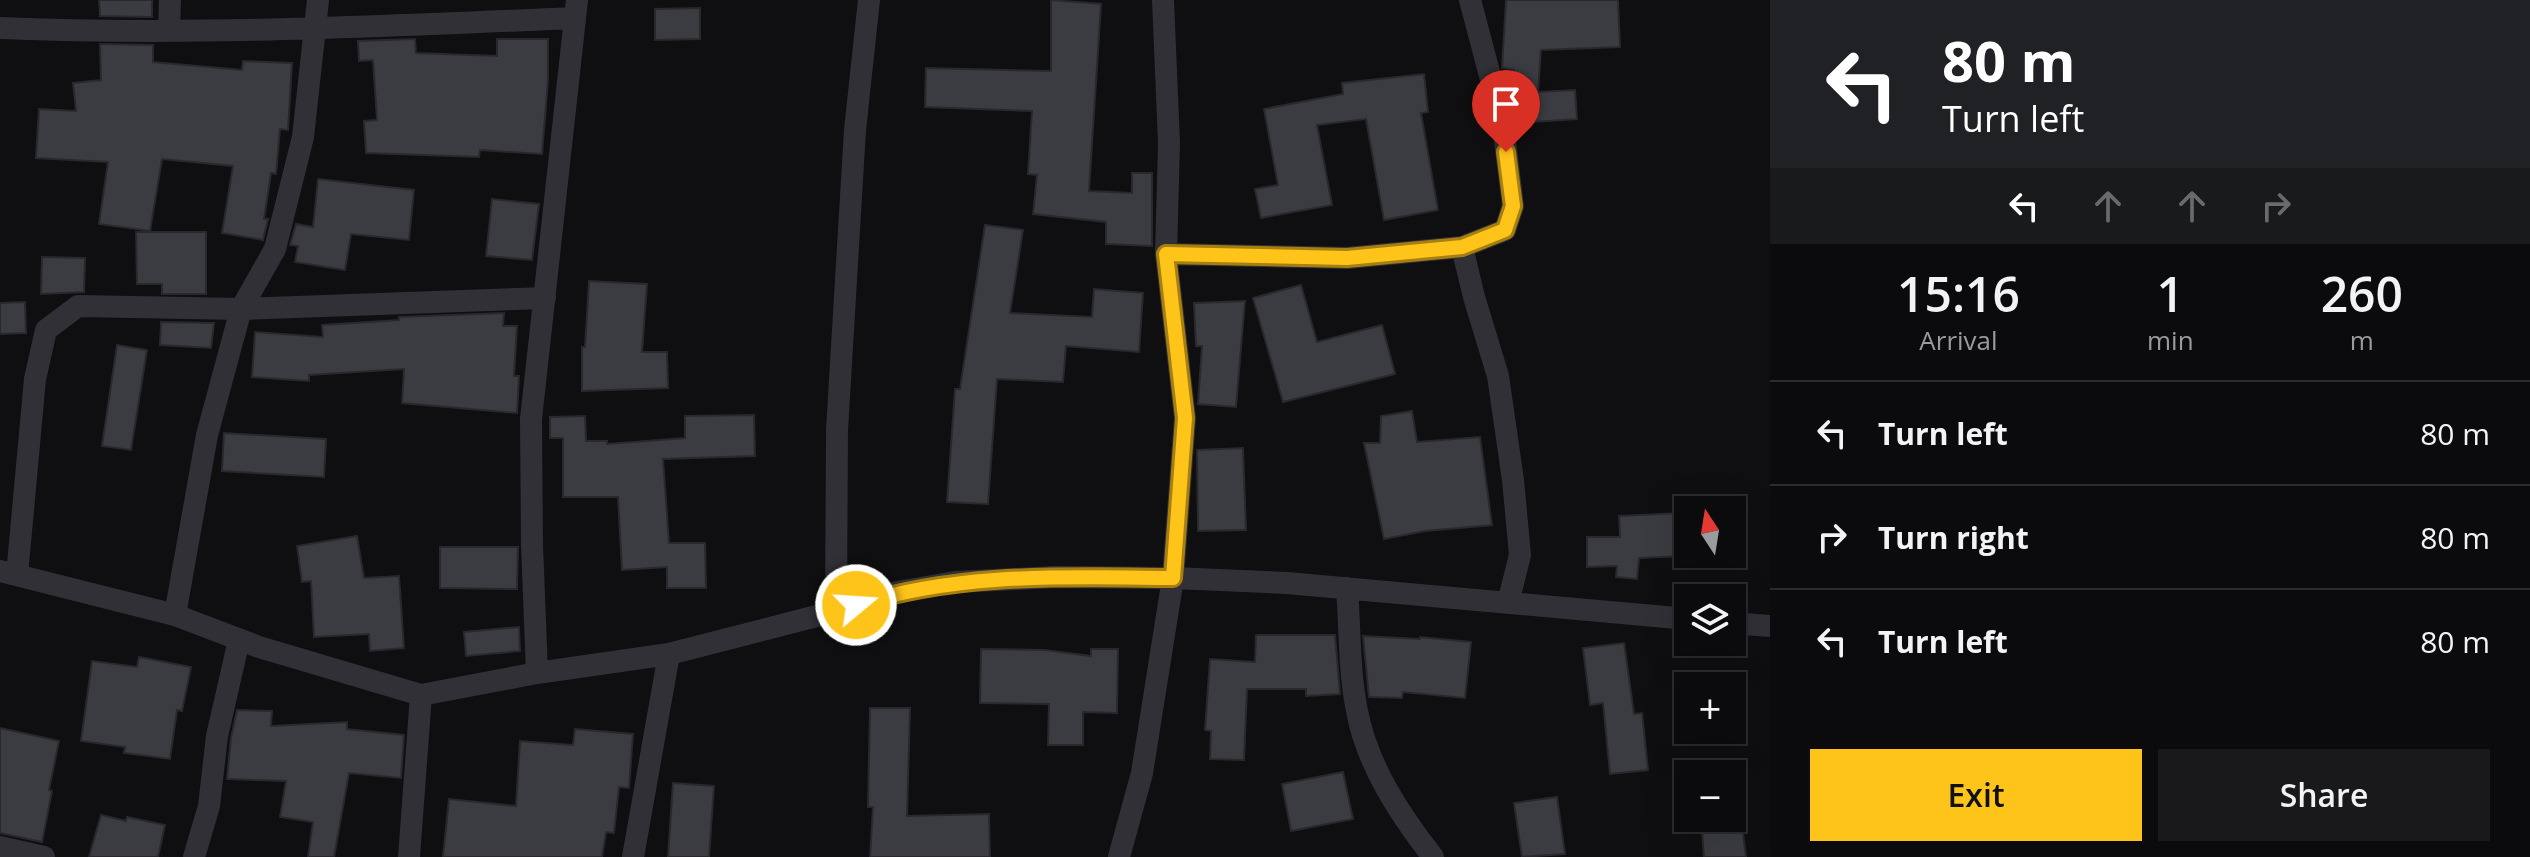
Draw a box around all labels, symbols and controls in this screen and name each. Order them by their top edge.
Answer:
text: 80 m [1942,22,2076,98]
icon: left [1810,32,1914,136]
pin [1472,70,1540,152]
icon: arrive [1484,82,1528,126]
text: Turn left [1942,94,2084,143]
icon: left [2002,184,2046,228]
icon: ahead [2086,184,2130,228]
icon: ahead [2170,184,2214,228]
icon: right [2254,184,2298,228]
text: 15:16 [1897,261,2020,326]
text: 1 [2157,261,2184,326]
text: 260 [2321,261,2403,326]
text: Arrival [1919,322,1998,358]
text: min [2147,322,2194,358]
text: m [2350,322,2374,358]
icon: left [1810,411,1854,455]
text: Turn left [1878,413,2008,454]
text: 80 m [2420,413,2490,454]
north arrow [1674,496,1746,568]
map controls [1674,496,1746,832]
icon: right [1810,515,1854,559]
text: Turn right [1878,517,2029,558]
text: 80 m [2420,517,2490,558]
position arrow [814,563,898,647]
button: layers [1674,584,1746,656]
icon: left [1810,619,1854,663]
text: Turn left [1878,621,2008,662]
text: 80 m [2420,621,2490,662]
button: + [1674,672,1746,744]
button: Exit [1810,749,2142,841]
button: Share [2158,749,2490,841]
button: − [1674,760,1746,832]

